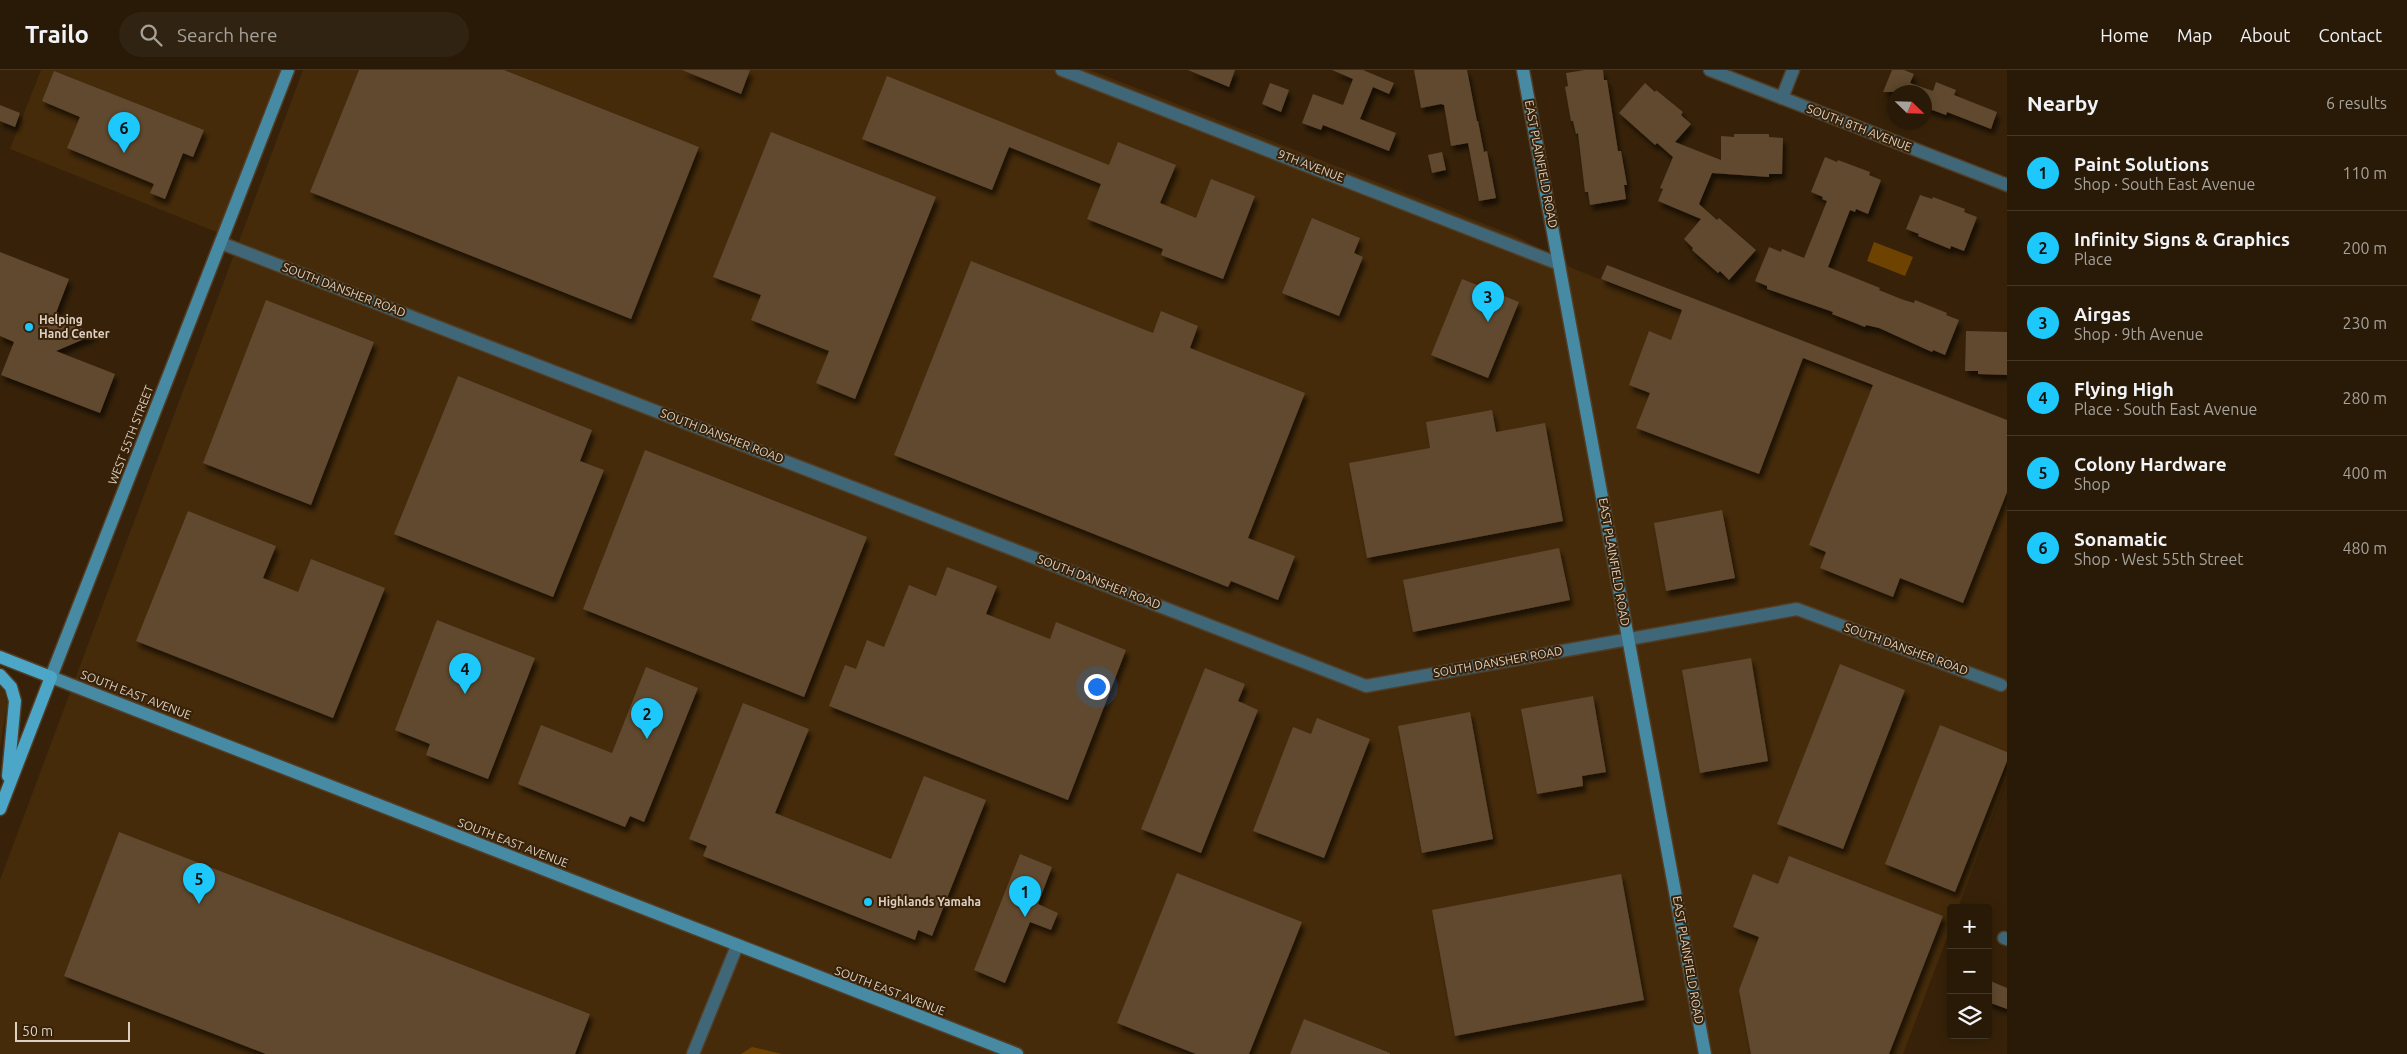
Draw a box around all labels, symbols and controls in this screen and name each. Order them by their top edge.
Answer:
search box [119,12,469,57]
text: Trailo [25,21,89,48]
icon: search [137,21,165,49]
text: Search here [177,24,278,46]
text: Home [2100,25,2149,45]
text: Map [2177,25,2212,45]
text: About [2240,25,2290,45]
text: Contact [2318,25,2382,45]
north arrow [1887,85,1932,130]
text: Nearby [2027,91,2098,115]
text: 6 results [2326,94,2387,112]
street label: EAST PLAINFIELD ROAD [1523,99,1560,229]
street label: SOUTH 8TH AVENUE [1805,102,1914,154]
pin: 6 [108,112,140,153]
street label: 9TH AVENUE [1276,147,1346,184]
text: Paint Solutions [2074,153,2209,175]
text: 1 [2038,164,2048,182]
text: 110 m [2342,164,2387,182]
text: Shop · South East Avenue [2074,175,2255,193]
text: Infinity Signs & Graphics [2074,228,2290,250]
text: 2 [2038,239,2048,257]
text: 200 m [2342,239,2387,257]
text: Place [2074,250,2112,268]
street label: SOUTH DANSHER ROAD [281,260,408,319]
pin: 3 [1472,281,1504,322]
text: Airgas [2074,303,2131,325]
place label: Helping Hand Center [39,313,110,340]
text: 3 [2038,314,2048,332]
text: 230 m [2342,314,2387,332]
marker: Helping Hand Center [23,321,35,333]
text: Shop · 9th Avenue [2074,325,2204,343]
text: Flying High [2074,378,2174,400]
street label: WEST 55TH STREET [106,383,156,486]
text: 4 [2038,389,2048,407]
text: 280 m [2342,389,2387,407]
text: Place · South East Avenue [2074,400,2257,418]
street label: SOUTH DANSHER ROAD [659,406,786,465]
text: Colony Hardware [2074,453,2227,475]
text: 5 [2038,464,2048,482]
text: 400 m [2342,464,2387,482]
text: Shop [2074,475,2110,493]
street label: EAST PLAINFIELD ROAD [1597,497,1632,627]
text: Sonamatic [2074,528,2167,550]
text: 6 [2038,539,2048,557]
text: 480 m [2342,539,2387,557]
text: Shop · West 55th Street [2074,550,2244,568]
street label: SOUTH DANSHER ROAD [1036,552,1163,611]
street label: SOUTH DANSHER ROAD [1842,620,1970,677]
street label: SOUTH DANSHER ROAD [1432,644,1563,679]
pin: 4 [449,653,481,694]
street label: SOUTH EAST AVENUE [79,667,193,722]
your location [1084,674,1110,700]
pin: 2 [631,698,663,739]
street label: SOUTH EAST AVENUE [456,815,570,870]
pin: 5 [183,863,215,904]
pin: 1 [1009,876,1041,917]
place label: Highlands Yamaha [878,895,981,908]
street label: EAST PLAINFIELD ROAD [1671,895,1706,1025]
marker: Highlands Yamaha [862,896,874,908]
map controls [1947,904,1992,1039]
button: + [1947,904,1992,949]
button: − [1947,949,1992,994]
street label: SOUTH EAST AVENUE [833,963,947,1018]
button: layers [1947,994,1992,1039]
scale bar [15,1019,130,1042]
text: 50 m [22,1023,53,1039]

